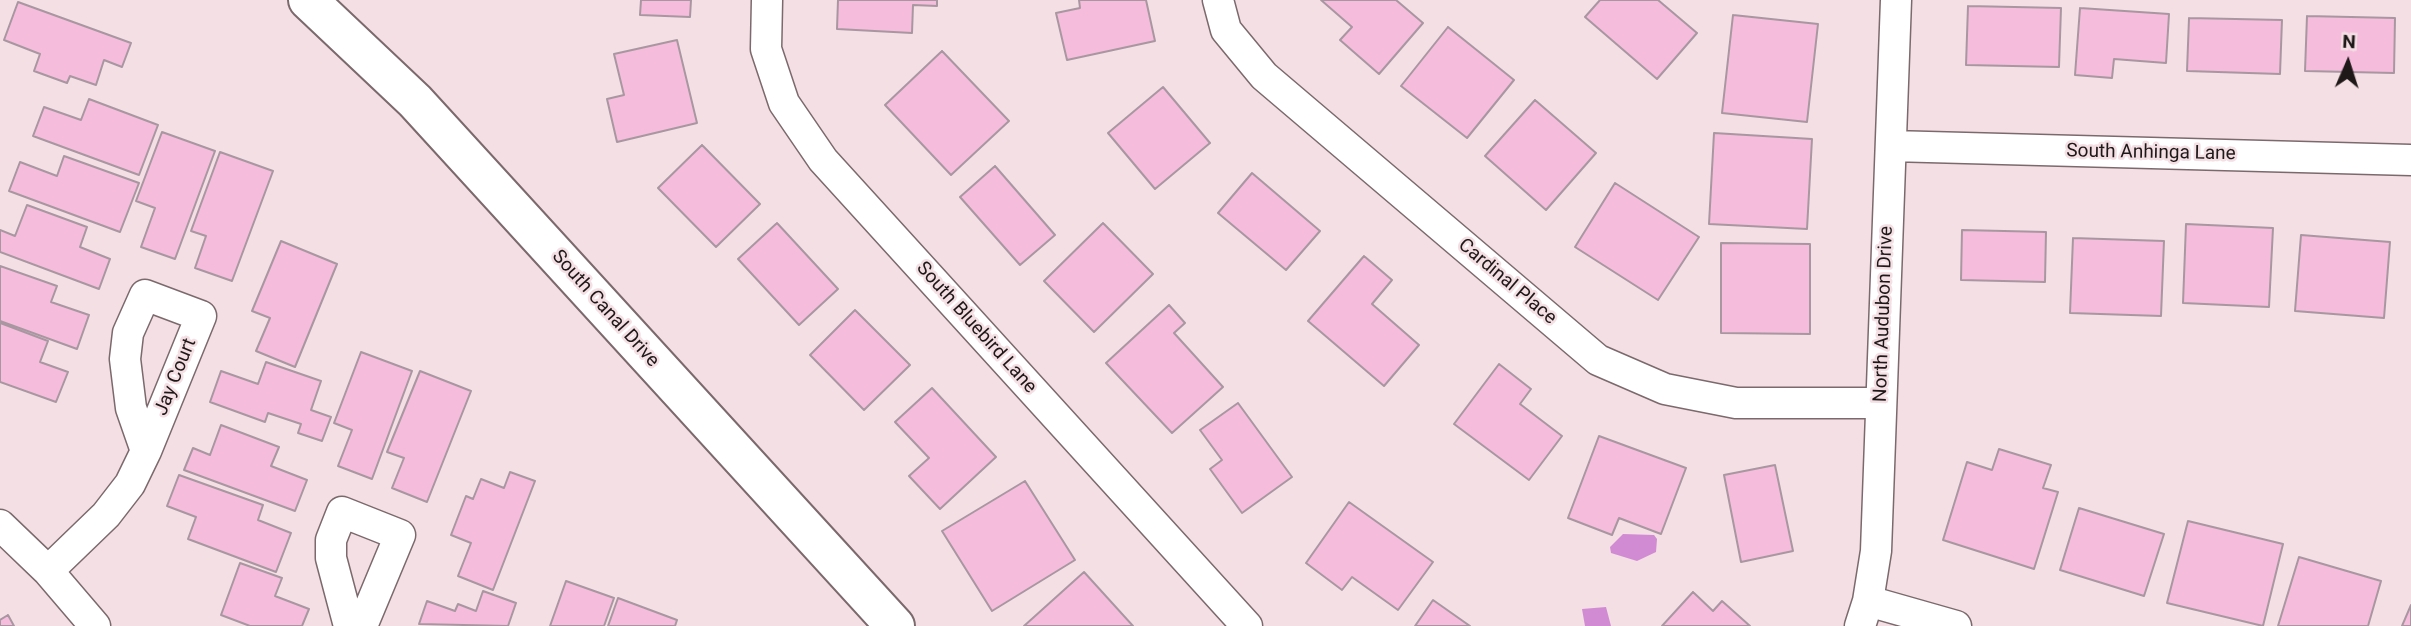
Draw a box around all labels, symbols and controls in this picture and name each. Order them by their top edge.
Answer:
north arrow [2313,28,2383,98]
text: N [2342,30,2356,53]
street label: South Anhinga Lane [2066,140,2236,166]
street label: North Audubon Drive [1870,226,1898,402]
street label: Cardinal Place [1453,234,1561,330]
street label: South Canal Drive [546,246,664,372]
street label: South Bluebird Lane [911,258,1041,398]
street label: Jay Court [150,335,202,419]

